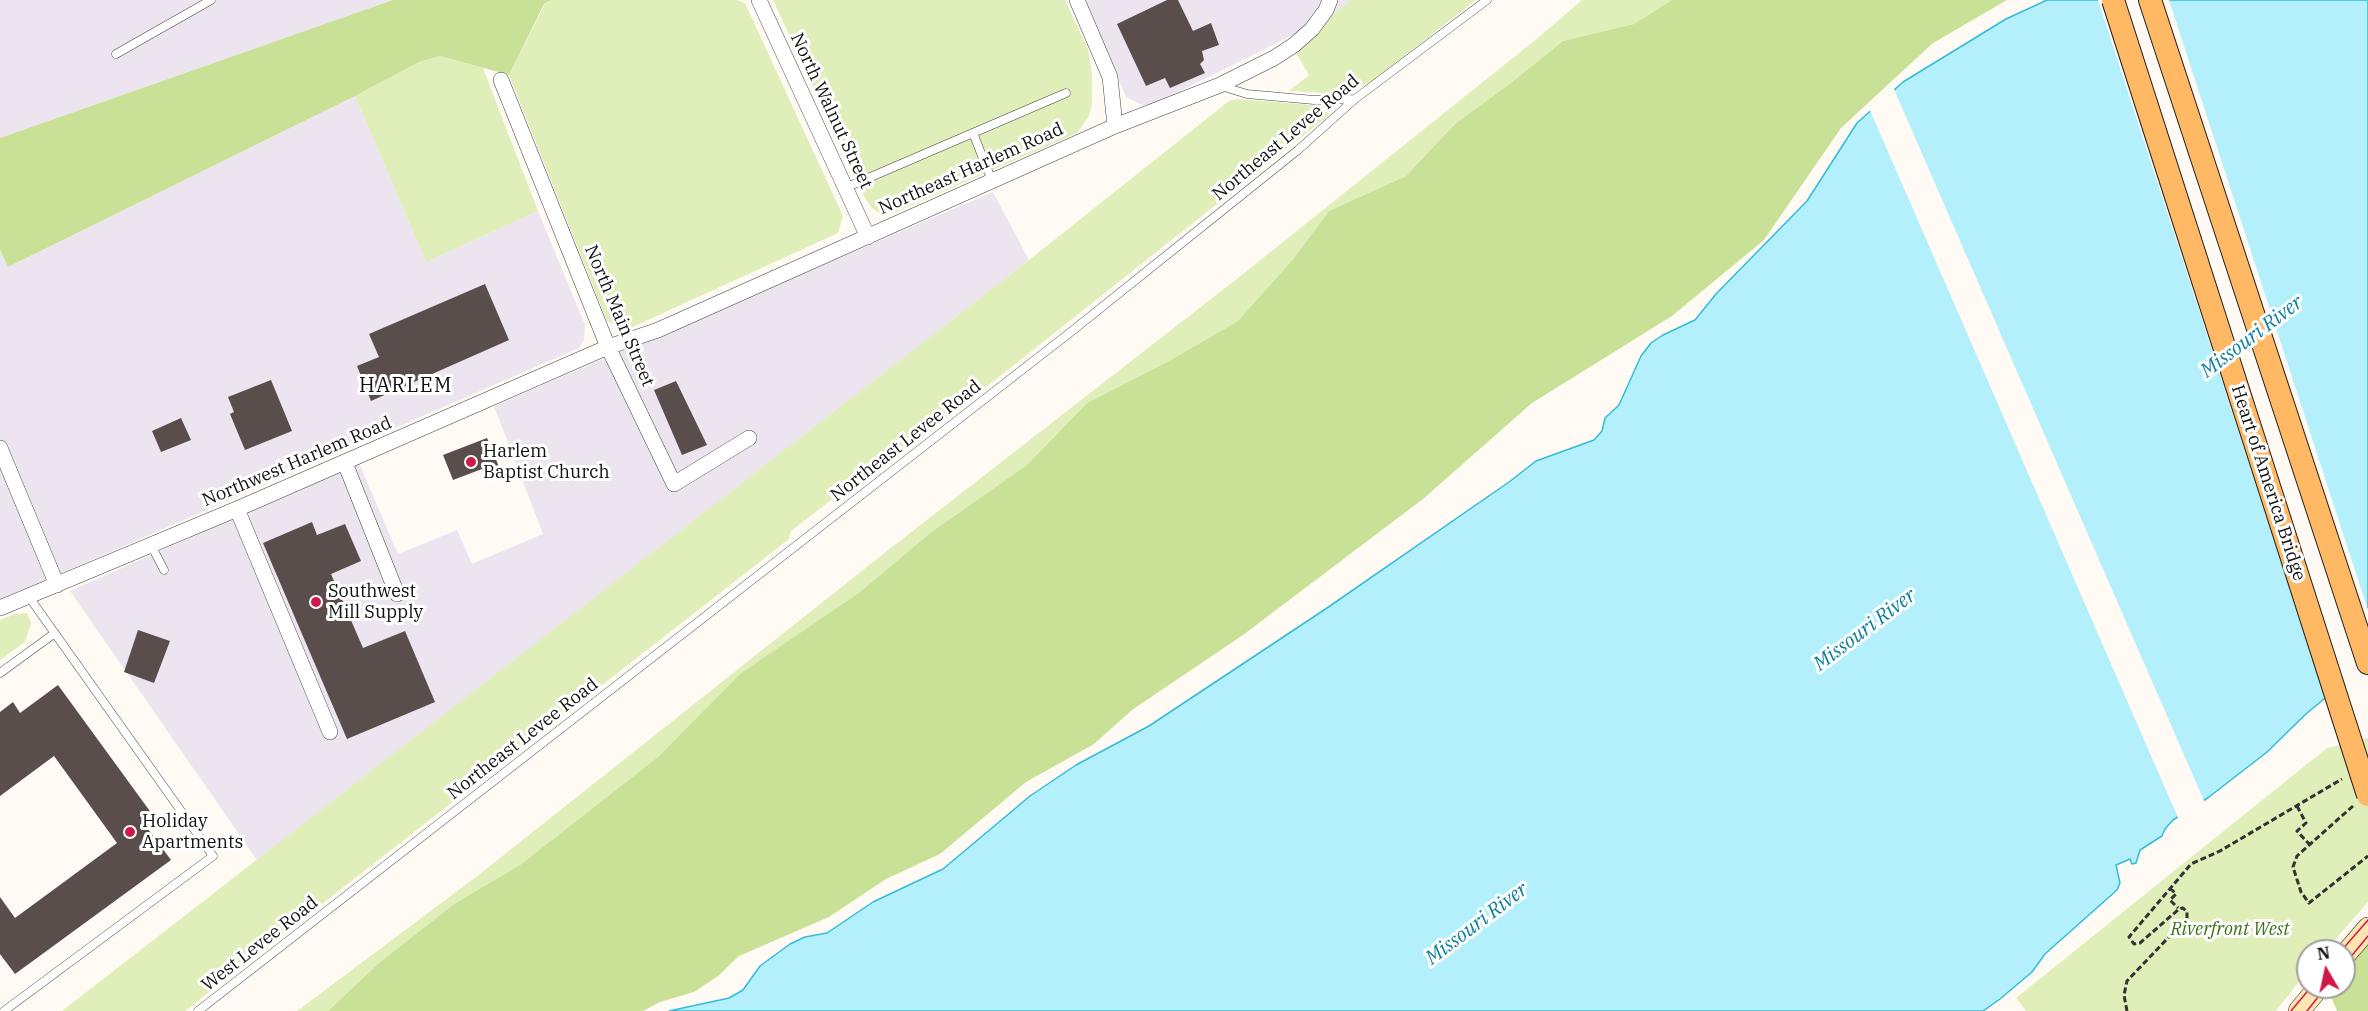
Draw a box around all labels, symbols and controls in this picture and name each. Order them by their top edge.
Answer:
street label: North Walnut Street [785,30,877,192]
street label: Northeast Levee Road [1208,70,1364,206]
street label: Northeast Harlem Road [875,118,1067,220]
street label: North Main Street [579,242,659,390]
water label: Missouri River [2196,291,2308,383]
district label: HARLEM [359,374,453,398]
street label: Northeast Levee Road [827,376,985,506]
street label: Heart of America Bridge [2226,382,2310,584]
street label: Northwest Harlem Road [199,412,395,512]
place label: Harlem Baptist Church [483,441,610,484]
marker: Harlem Baptist Church [464,455,478,469]
place label: Southwest Mill Supply [328,581,423,624]
water label: Missouri River [1809,584,1921,676]
marker: Southwest Mill Supply [309,595,323,609]
street label: Northeast Levee Road [444,674,602,804]
place label: Holiday Apartments [142,811,243,854]
marker: Holiday Apartments [123,825,137,839]
water label: Missouri River [1421,878,1533,970]
street label: West Levee Road [198,892,322,996]
park label: Riverfront West [2170,919,2290,941]
north arrow [2296,939,2356,999]
text: N [2316,942,2331,964]

